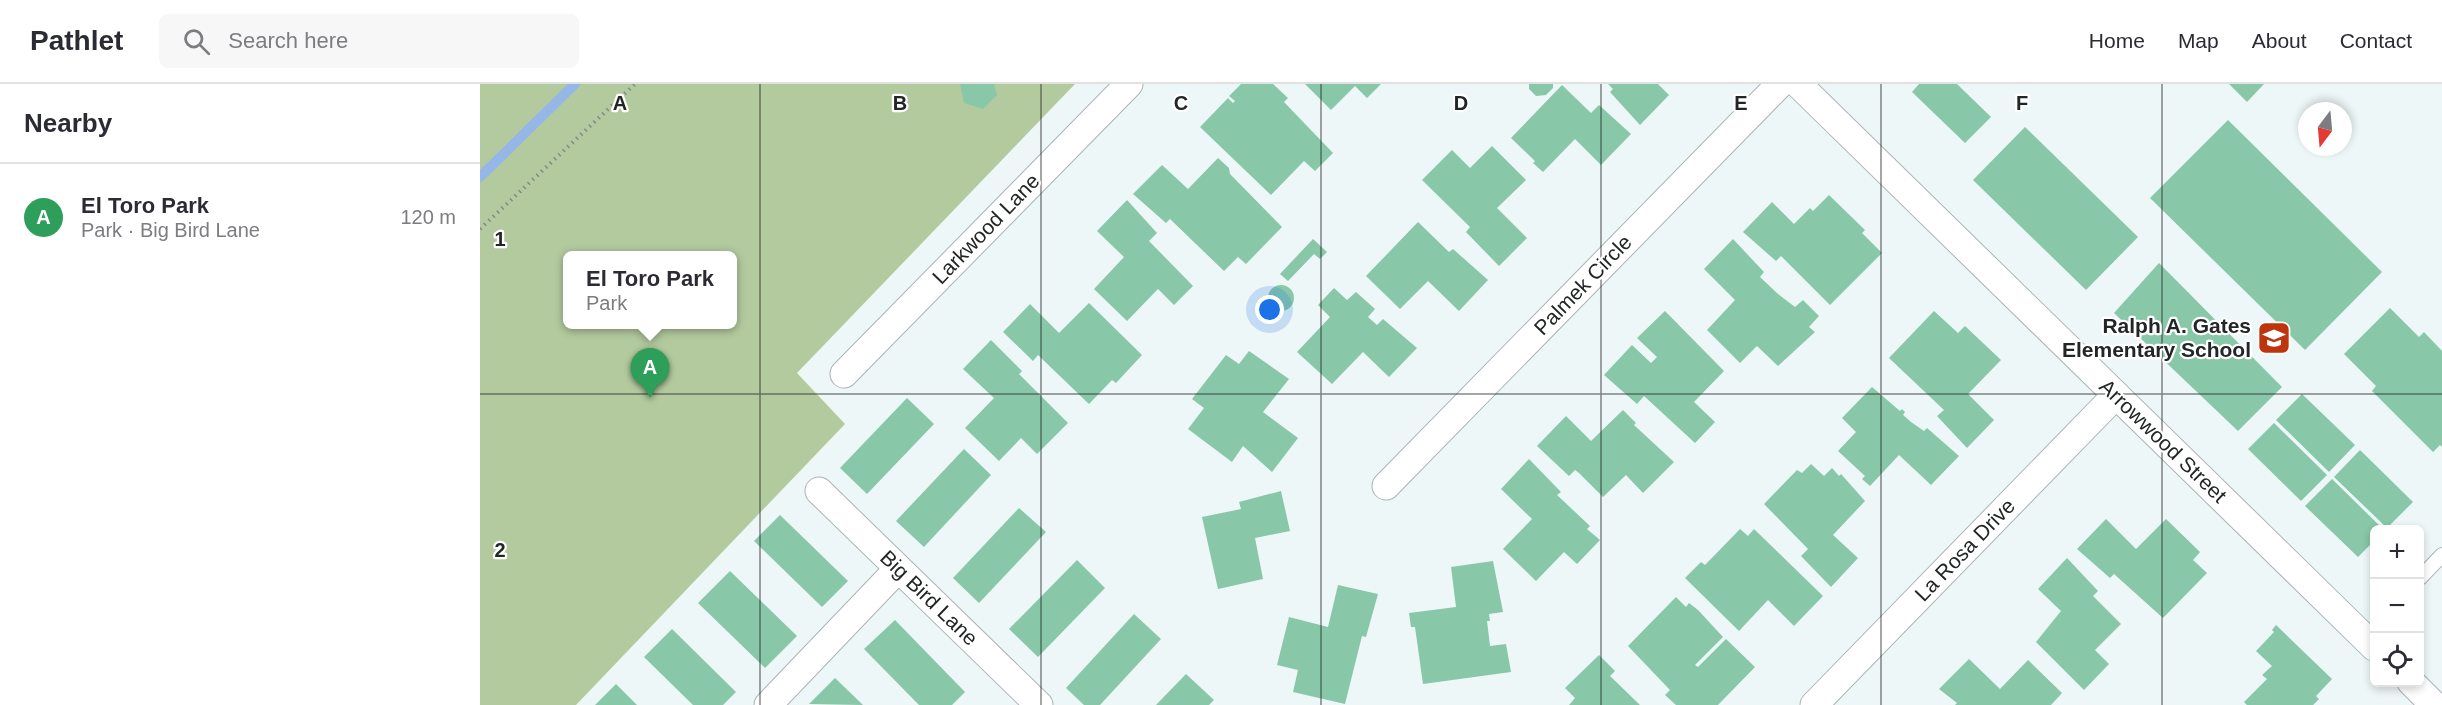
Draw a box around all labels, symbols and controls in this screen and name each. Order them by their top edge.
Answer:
search box [159,14,579,68]
text: Pathlet [30,25,123,56]
icon: search [180,25,213,58]
text: Search here [228,28,348,53]
text: Home [2089,29,2145,52]
text: Map [2178,29,2219,52]
text: About [2252,29,2307,52]
text: Contact [2340,29,2412,52]
text: A [613,92,627,114]
text: B [893,92,907,114]
text: C [1174,92,1188,114]
text: D [1454,92,1468,114]
text: E [1734,92,1748,114]
text: F [2016,92,2028,114]
north arrow [2298,102,2352,156]
text: Nearby [24,108,112,138]
street label: Larkwood Lane [927,169,1044,288]
text: El Toro Park [81,193,209,218]
text: A [36,206,51,228]
text: 120 m [400,206,456,228]
text: Park · Big Bird Lane [81,219,260,241]
text: 1 [494,228,506,250]
street label: Palmek Circle [1529,230,1636,339]
popup [563,251,737,329]
text: El Toro Park [586,266,714,291]
text: Park [586,292,627,314]
your location [1255,295,1284,324]
place label: Ralph A. Gates Elementary School [2062,314,2251,361]
school or university icon: Ralph A. Gates Elementary School [2256,320,2292,356]
pin: A [630,348,670,398]
street label: Arrowwood Street [2095,374,2231,507]
street label: La Rosa Drive [1910,494,2019,605]
map controls [2370,525,2424,687]
button: + [2370,525,2424,579]
text: 2 [494,539,506,561]
street label: Big Bird Lane [876,546,983,650]
button: − [2370,579,2424,633]
button: locate [2370,633,2424,687]

